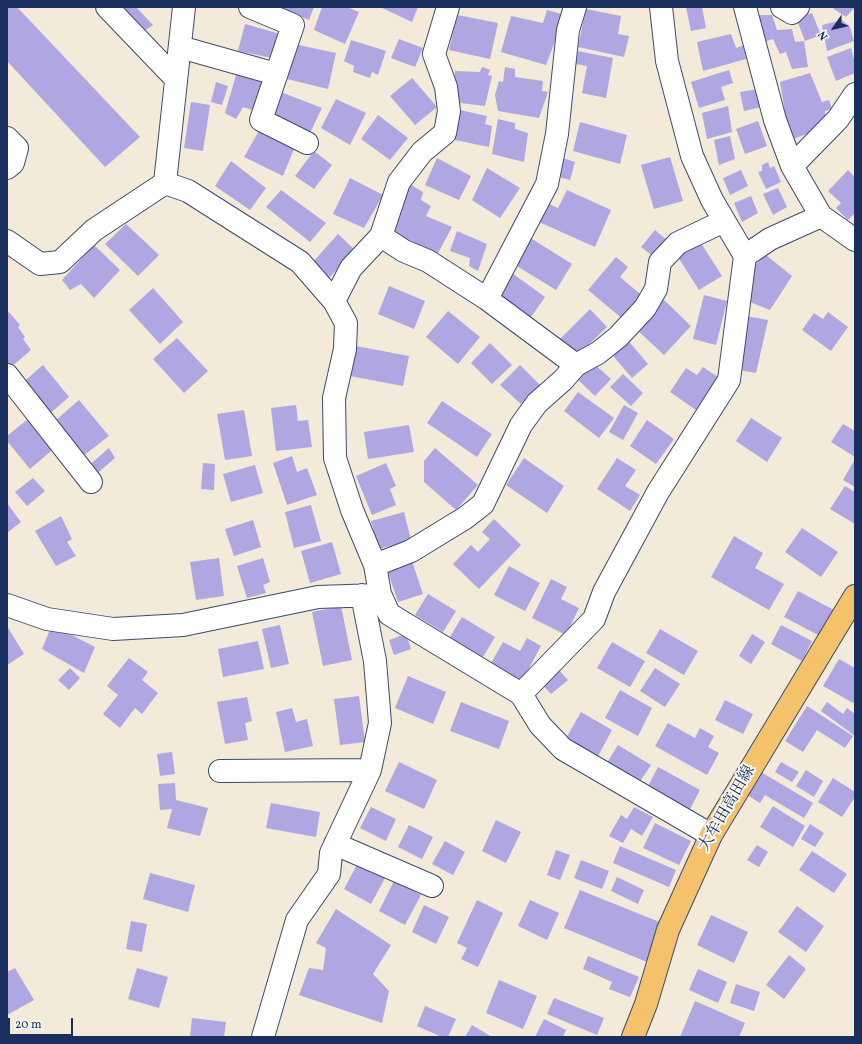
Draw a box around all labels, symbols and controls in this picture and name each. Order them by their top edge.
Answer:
north arrow [814,8,854,48]
text: N [815,27,832,43]
street label: 大牟田高田線 [696,763,760,855]
scale bar [10,1010,75,1036]
text: 20 m [15,1017,42,1033]

